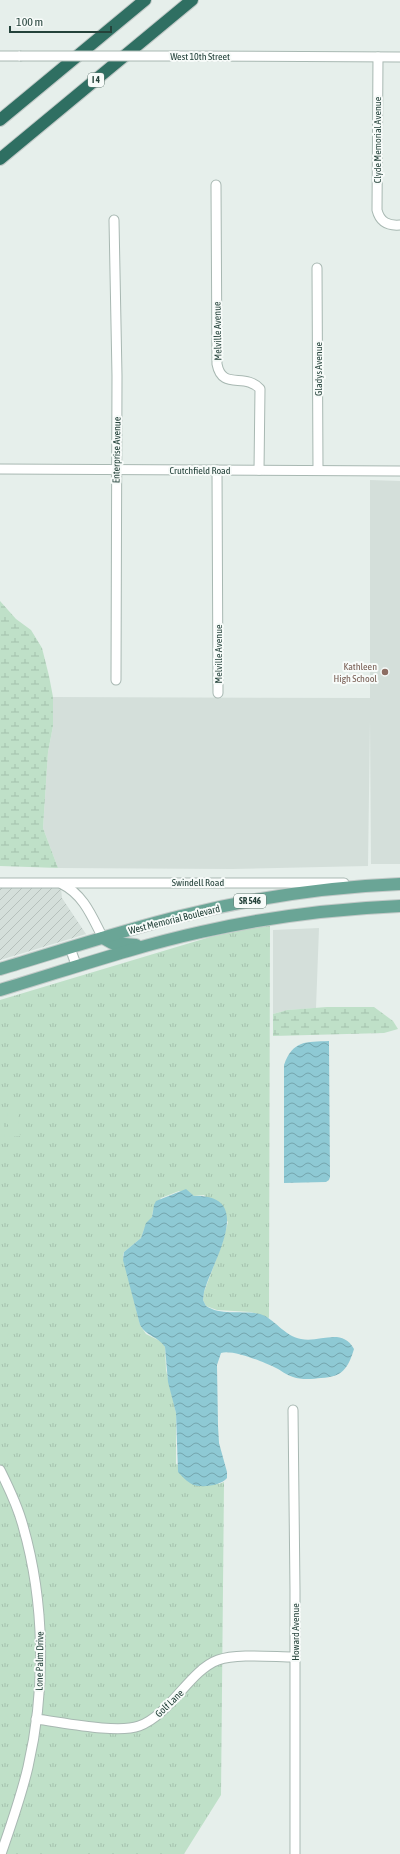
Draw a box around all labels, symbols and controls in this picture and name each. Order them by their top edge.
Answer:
scale bar [10,8,111,34]
text: 100 m [16,15,43,29]
street label: West 10th Street [170,51,230,62]
road number: I 4 [88,73,104,87]
street label: Clyde Memorial Avenue [372,96,383,183]
street label: Melville Avenue [211,301,224,361]
street label: Gladys Avenue [313,342,324,396]
street label: Enterprise Avenue [110,416,123,483]
street label: Crutchfield Road [170,465,231,476]
street label: Melville Avenue [213,624,224,684]
place label: Kathleen High School [334,661,377,684]
marker: Kathleen High School [380,667,390,677]
street label: Swindell Road [172,877,224,888]
road number: SR 546 [234,894,266,908]
street label: West Memorial Boulevard [127,903,221,936]
street label: Howard Avenue [290,1603,301,1661]
street label: Lone Palm Drive [33,1631,46,1691]
street label: Golf Lane [153,1687,186,1719]

